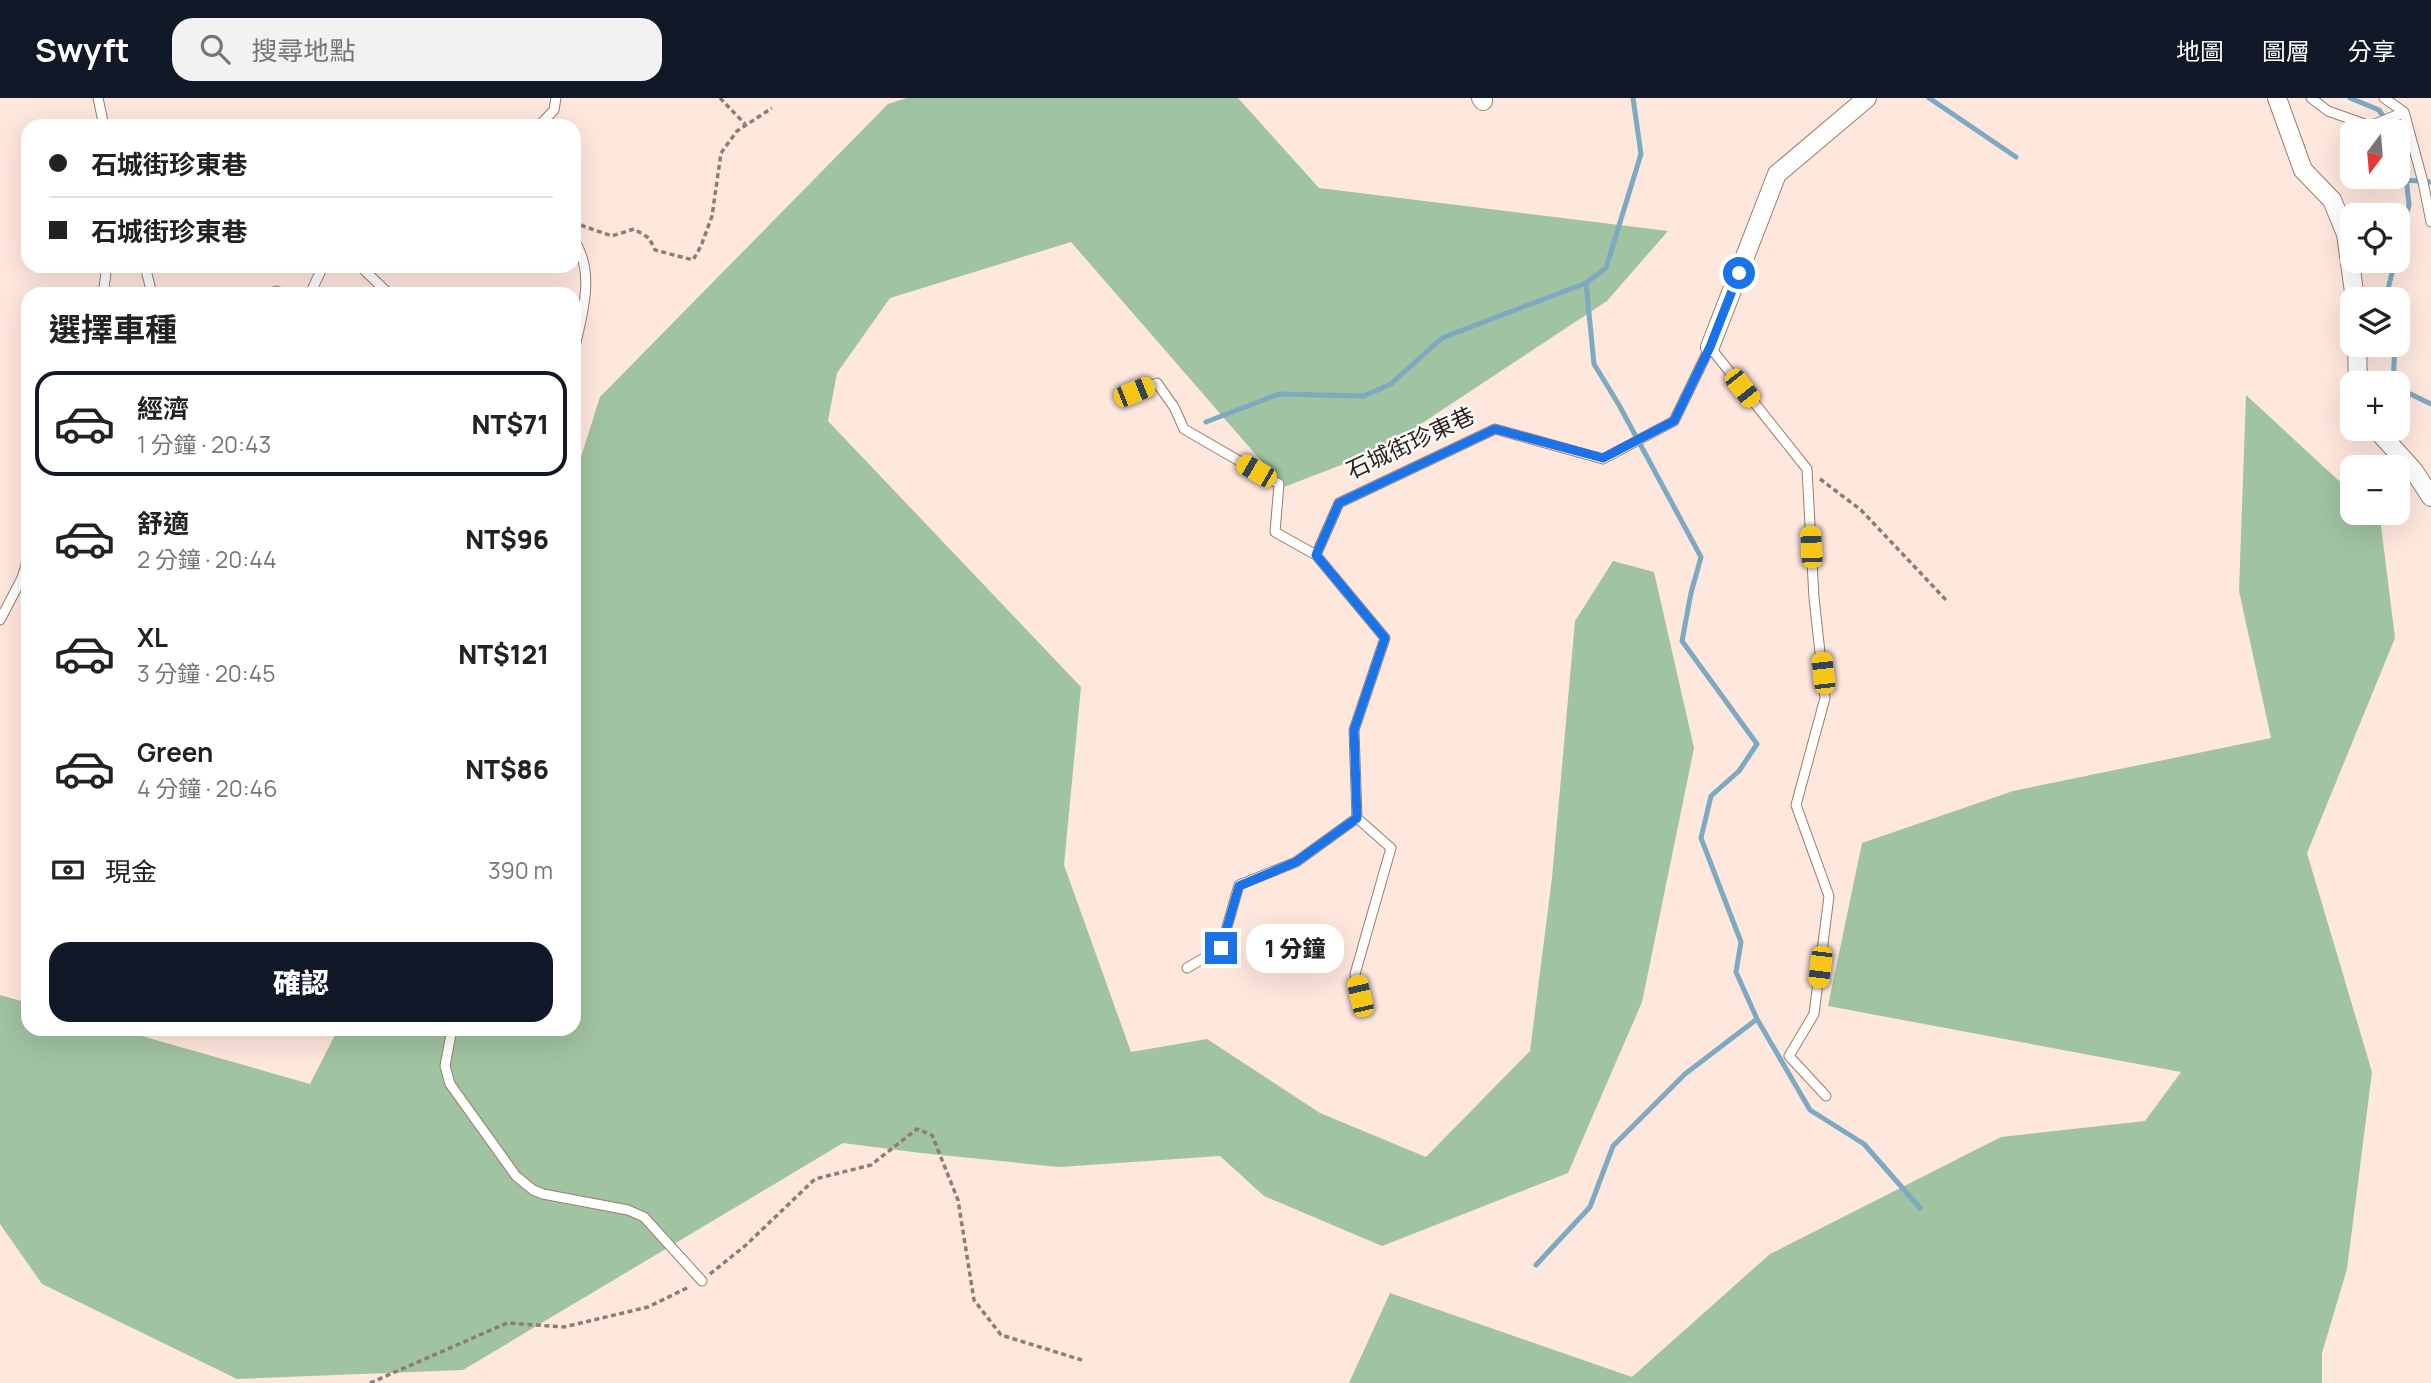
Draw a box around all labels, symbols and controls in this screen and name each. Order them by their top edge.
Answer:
search box [172,18,662,81]
text: Swyft [35,27,130,72]
icon: search [196,30,234,68]
text: 搜尋地點 [252,32,356,68]
text: 地圖 [2176,34,2224,67]
text: 圖層 [2262,34,2310,67]
text: 分享 [2348,34,2396,67]
north arrow [2340,119,2410,189]
map controls [2340,119,2410,525]
text: 石城街珍東巷 [91,146,247,182]
button: locate [2340,203,2410,273]
text: 石城街珍東巷 [91,213,247,249]
route start [1723,257,1755,289]
button: layers [2340,287,2410,357]
text: 選擇車種 [49,307,177,351]
car [1721,365,1764,411]
button: + [2340,371,2410,441]
car [1111,374,1158,410]
text: 經濟 [137,390,189,426]
icon: car [53,392,116,455]
street label: 石城街珍東巷 [1341,398,1479,486]
text: NT$71 [472,406,549,442]
text: 1 分鐘 · 20:43 [137,428,271,460]
car [1233,451,1280,491]
button: − [2340,455,2410,525]
text: 舒適 [137,505,189,541]
icon: car [53,507,116,570]
text: NT$96 [465,521,549,557]
car [1800,525,1823,569]
text: 2 分鐘 · 20:44 [137,543,276,575]
text: XL [137,619,168,655]
icon: car [53,622,116,685]
text: NT$121 [458,636,549,672]
car [1811,651,1836,695]
text: 3 分鐘 · 20:45 [137,657,276,689]
text: Green [137,734,213,770]
icon: car [53,737,116,800]
text: NT$86 [465,751,549,787]
text: 4 分鐘 · 20:46 [137,772,277,804]
icon: cash [49,851,87,889]
text: 現金 [105,853,157,889]
text: 390 m [488,854,553,886]
callout: 1 分鐘 [1246,924,1344,972]
route end [1205,932,1237,964]
text: 1 分鐘 [1264,932,1326,964]
button: 確認 [49,942,553,1022]
car [1808,945,1833,989]
car [1346,973,1375,1019]

